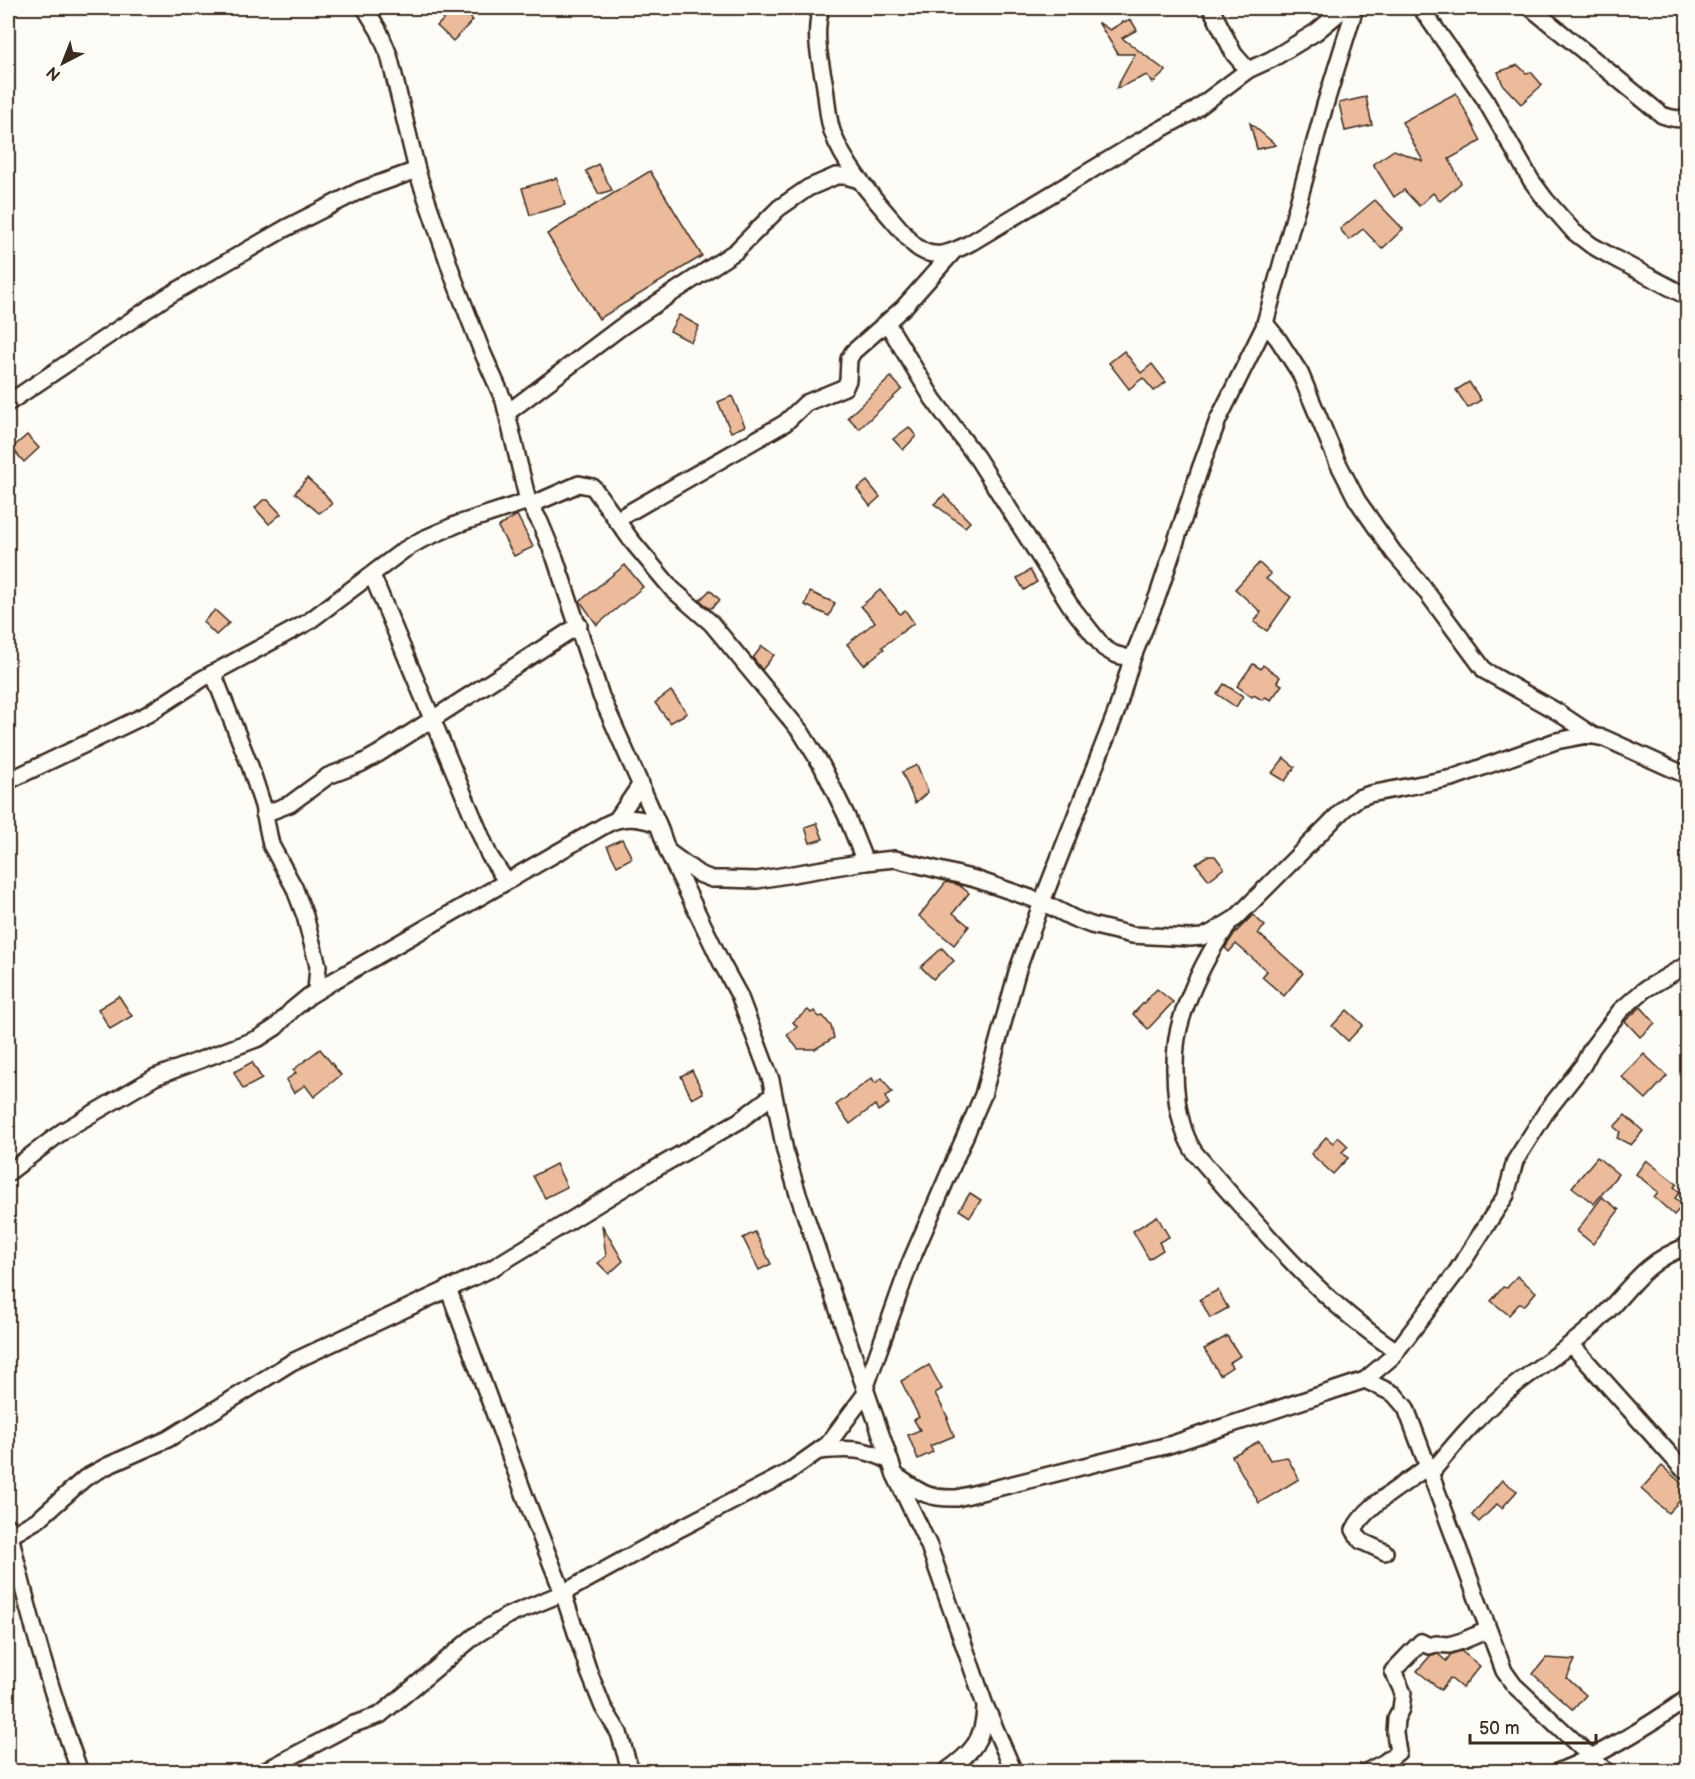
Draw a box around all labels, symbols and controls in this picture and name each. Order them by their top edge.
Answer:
north arrow [33,33,93,93]
text: N [43,62,65,84]
scale bar [1470,1707,1596,1745]
text: 50 m [1479,1718,1520,1739]

